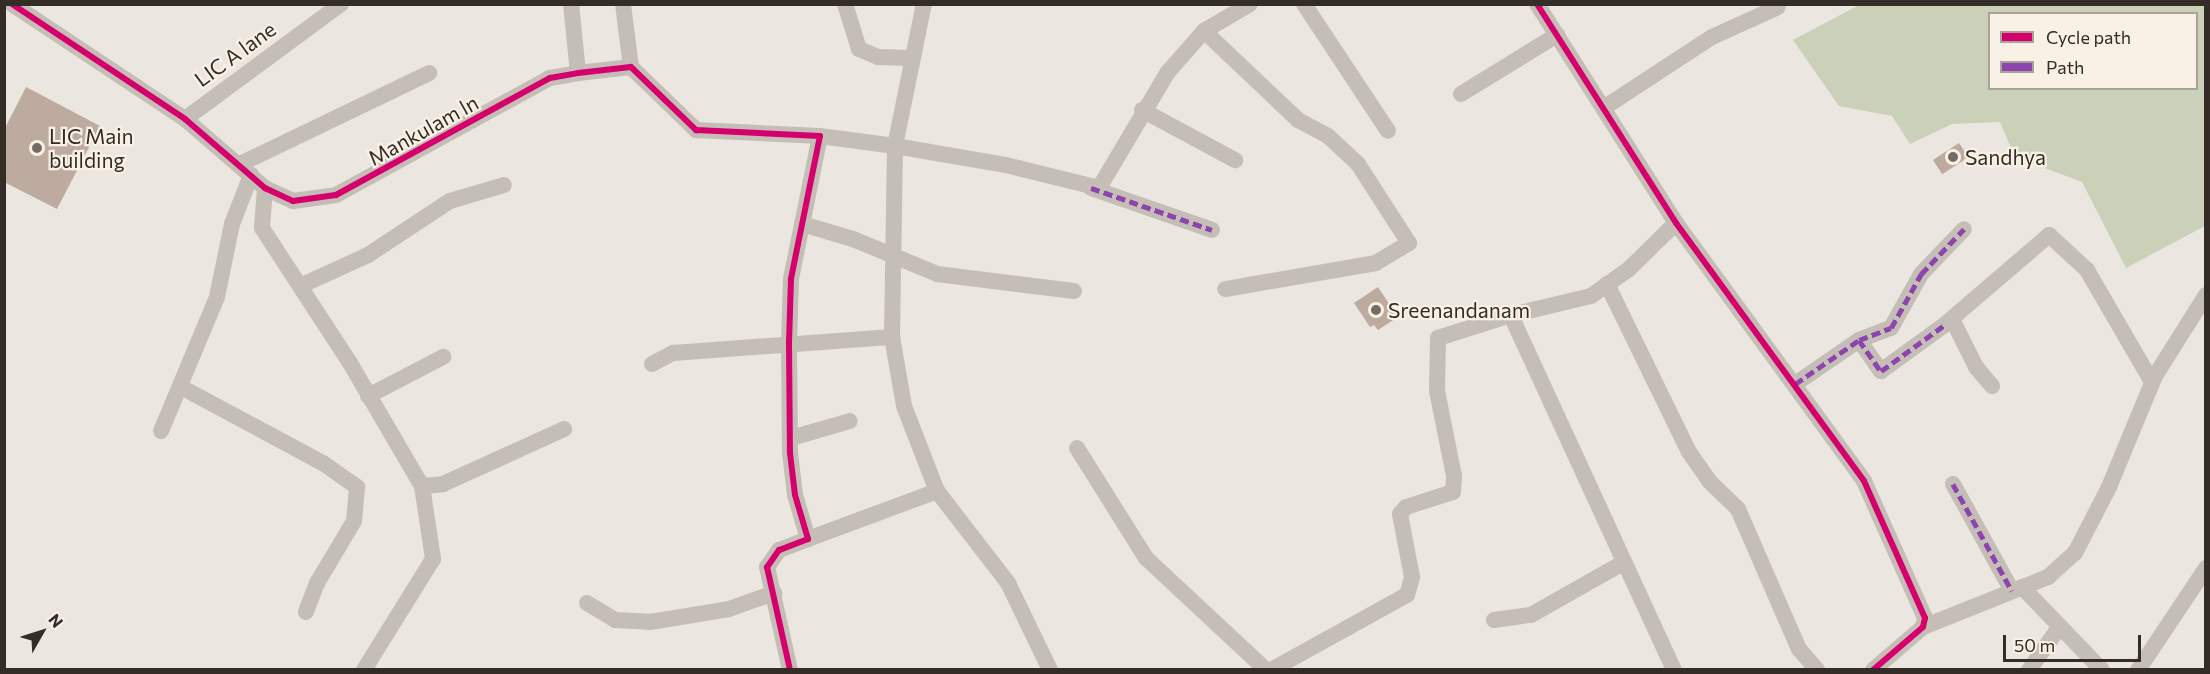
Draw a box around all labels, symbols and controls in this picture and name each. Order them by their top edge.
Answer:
legend [1988,12,2198,90]
street label: LIC A lane [189,16,281,92]
text: Cycle path [2046,26,2131,48]
text: Path [2046,56,2084,78]
street label: Mankulam ln [364,89,482,171]
place label: LIC Main building [49,123,134,173]
marker: LIC Main building [30,141,44,155]
place label: Sandhya [1965,144,2046,170]
marker: Sandhya [1946,150,1960,164]
place label: Sreenandanam [1388,297,1530,323]
marker: Sreenandanam [1369,303,1383,317]
north arrow [12,602,72,662]
text: N [45,610,68,631]
scale bar [2006,623,2144,661]
text: 50 m [2014,634,2055,656]

